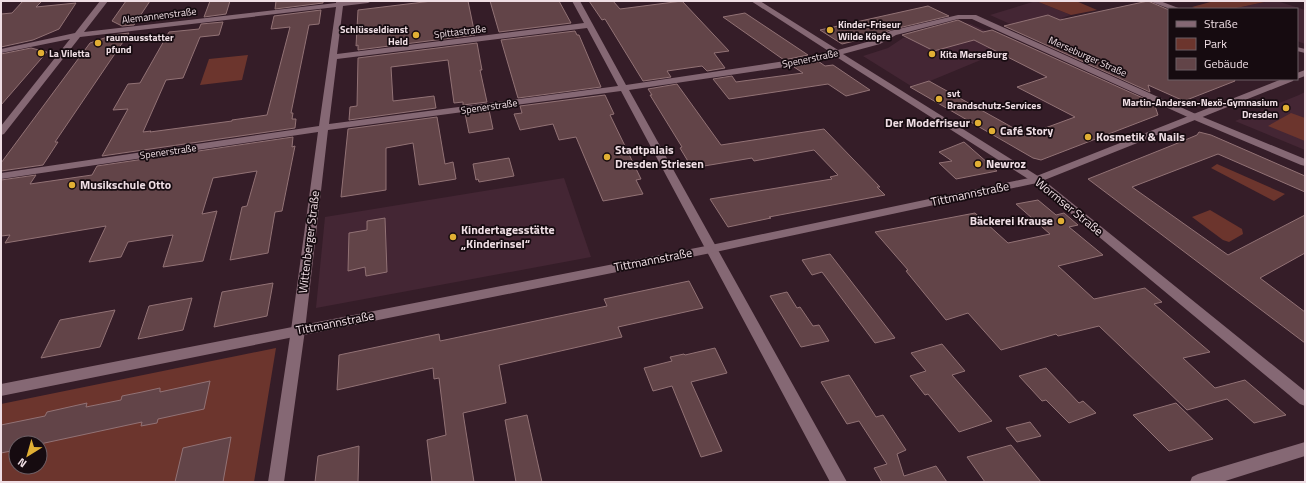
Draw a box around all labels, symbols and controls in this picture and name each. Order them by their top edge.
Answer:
street label: Alemannenstraße [121,3,197,28]
legend [1168,8,1298,80]
text: Straße [1204,14,1238,33]
place label: Kinder-Friseur Wilde Köpfe [838,17,901,44]
street label: Spittastraße [433,21,487,42]
place label: Schlüsseldienst Held [340,22,408,49]
marker: Kinder-Friseur Wilde Köpfe [825,25,835,35]
place label: raumausstatter pfund [106,30,174,57]
marker: Schlüsseldienst Held [411,30,421,40]
street label: Merseburger Straße [1046,32,1129,80]
text: Park [1204,34,1227,53]
marker: raumausstatter pfund [93,38,103,48]
street label: Spenerstraße [781,45,840,72]
place label: La Viletta [49,46,90,61]
place label: Kita MerseBurg [940,47,1008,62]
marker: La Viletta [36,48,46,58]
marker: Kita MerseBurg [927,49,937,59]
text: Gebäude [1204,54,1249,73]
place label: svt Brandschutz-Services [947,86,1041,113]
marker: svt Brandschutz-Services [934,94,944,104]
street label: Spenerstraße [460,95,518,118]
place label: Martin-Andersen-Nexö-Gymnasium Dresden [1122,95,1278,122]
marker: Martin-Andersen-Nexö-Gymnasium Dresden [1281,103,1291,113]
place label: Der Modefriseur [885,113,971,132]
marker: Der Modefriseur [973,118,983,128]
place label: Café Story [1000,121,1053,140]
marker: Café Story [987,126,997,136]
place label: Kosmetik & Nails [1096,127,1185,146]
marker: Kosmetik & Nails [1083,132,1093,142]
street label: Spenerstraße [139,140,197,163]
place label: Stadtpalais Dresden Striesen [615,140,704,173]
marker: Stadtpalais Dresden Striesen [602,152,612,162]
place label: Newroz [986,154,1026,173]
marker: Newroz [973,159,983,169]
street label: Wormser Straße [1031,173,1108,240]
place label: Musikschule Otto [80,175,171,194]
street label: Tittmannstraße [929,176,1011,211]
marker: Musikschule Otto [67,180,77,190]
street label: Wittenberger Straße [293,189,324,294]
place label: Bäckerei Krause [970,211,1053,230]
marker: Bäckerei Krause [1056,216,1066,226]
place label: Kindertagesstätte „Kinderinsel“ [460,220,555,253]
marker: Kindertagesstätte „Kinderinsel“ [448,232,458,242]
street label: Tittmannstraße [612,243,694,276]
street label: Tittmannstraße [294,306,376,339]
north arrow [8,435,48,475]
text: N [14,454,30,472]

